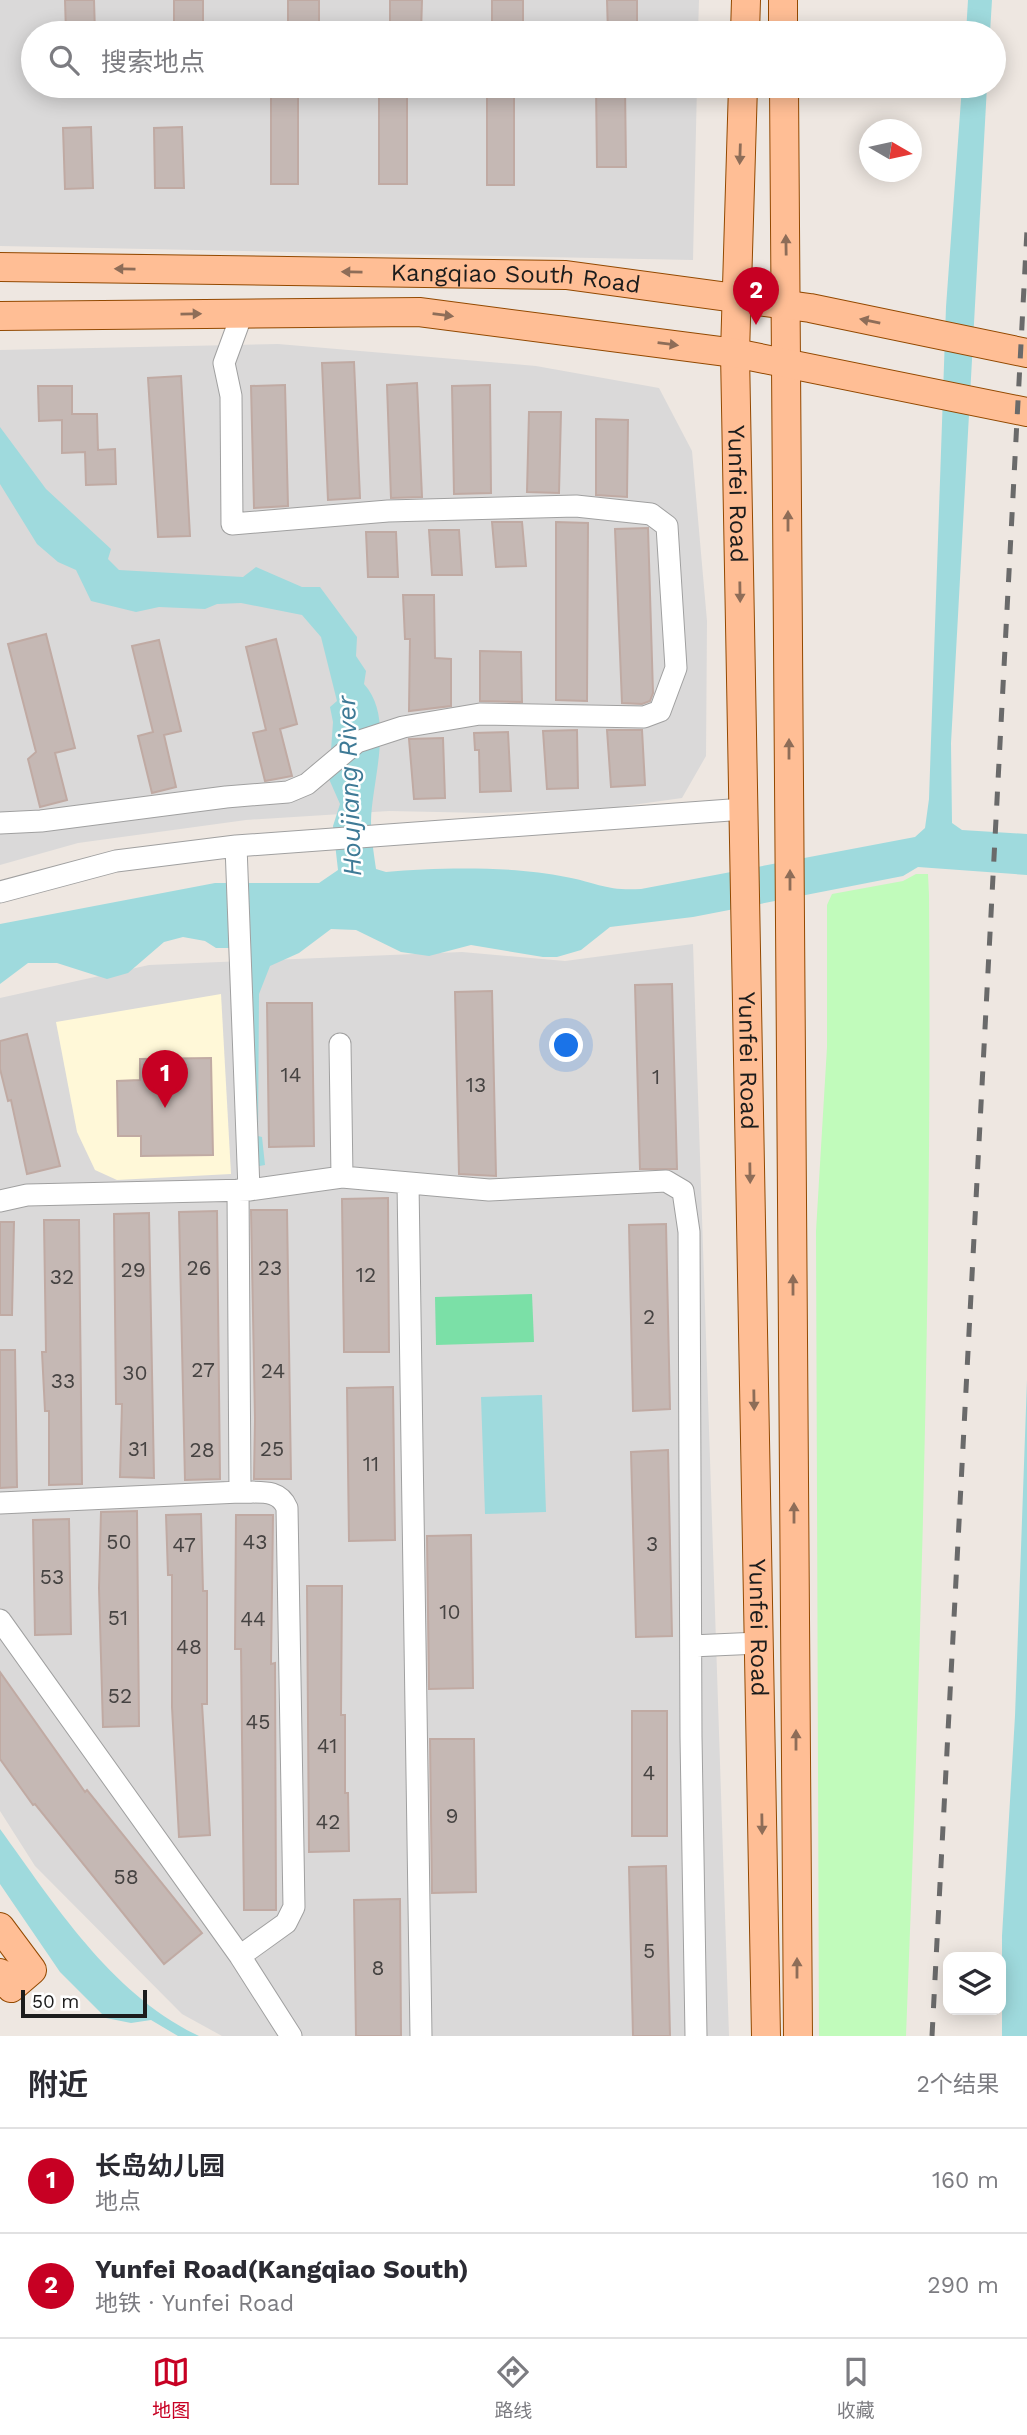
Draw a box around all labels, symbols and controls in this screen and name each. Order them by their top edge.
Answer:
search box [21,21,1006,98]
icon: search [45,41,83,79]
text: 搜索地点 [101,47,205,77]
north arrow [859,119,922,182]
one-way arrow [735,143,746,165]
one-way arrow [780,233,791,255]
street label: Kangqiao South Road [390,259,642,299]
one-way arrow [114,263,136,275]
one-way arrow [341,266,363,278]
pin: 2 [733,267,779,325]
one-way arrow [180,308,202,320]
one-way arrow [432,309,454,320]
one-way arrow [859,315,881,326]
one-way arrow [657,339,679,350]
street label: Yunfei Road [722,425,753,563]
one-way arrow [782,510,794,532]
one-way arrow [734,582,745,604]
water label: Houjiang River [331,694,367,877]
one-way arrow [783,737,795,759]
one-way arrow [784,869,796,891]
street label: Yunfei Road [733,991,763,1130]
your location [549,1028,583,1062]
pin: 1 [142,1050,188,1108]
house number: 14 [280,1062,302,1087]
house number: 1 [652,1064,660,1089]
house number: 13 [466,1072,486,1097]
one-way arrow [744,1162,756,1184]
house number: 26 [186,1255,212,1280]
house number: 23 [258,1255,282,1280]
house number: 29 [120,1257,146,1282]
house number: 12 [356,1262,376,1287]
house number: 32 [50,1264,74,1289]
one-way arrow [787,1274,799,1296]
house number: 2 [643,1304,655,1329]
house number: 27 [191,1357,215,1382]
house number: 24 [261,1358,285,1383]
house number: 30 [122,1360,148,1385]
house number: 33 [51,1368,75,1393]
one-way arrow [749,1390,760,1412]
house number: 31 [128,1436,148,1461]
house number: 25 [260,1436,284,1461]
house number: 28 [189,1437,215,1462]
house number: 11 [363,1451,379,1476]
one-way arrow [788,1502,800,1524]
house number: 50 [106,1529,132,1554]
house number: 43 [242,1529,268,1554]
house number: 3 [646,1531,658,1556]
house number: 47 [172,1532,196,1557]
street label: Yunfei Road [743,1558,774,1697]
house number: 53 [40,1564,64,1589]
house number: 10 [439,1599,461,1624]
house number: 51 [108,1605,128,1630]
house number: 44 [240,1606,266,1631]
house number: 48 [176,1634,202,1659]
house number: 52 [108,1683,132,1708]
house number: 45 [245,1709,271,1734]
one-way arrow [790,1729,802,1751]
house number: 41 [317,1733,337,1758]
house number: 4 [643,1760,655,1785]
house number: 9 [446,1803,458,1828]
house number: 42 [315,1809,341,1834]
one-way arrow [756,1813,768,1835]
house number: 58 [113,1864,139,1889]
house number: 5 [643,1938,655,1963]
map controls [943,1952,1006,2015]
button: layers [943,1952,1006,2015]
house number: 8 [372,1955,384,1980]
one-way arrow [791,1957,803,1979]
scale bar [21,1987,147,2019]
text: 50 m [32,1990,79,2013]
text: 附近 [28,2067,88,2102]
text: 2个结果 [917,2071,999,2098]
text: 长岛幼儿园 [95,2151,225,2181]
text: 1 [46,2167,56,2194]
text: 160 m [932,2167,999,2194]
text: 地点 [95,2188,141,2215]
text: Yunfei Road(Kangqiao South) [95,2254,469,2284]
text: 2 [44,2272,58,2299]
text: 290 m [927,2272,999,2299]
text: 地铁 · Yunfei Road [95,2290,294,2317]
tab: 地图 [152,2353,190,2422]
tab: 路线 [494,2353,533,2422]
tab: 收藏 [837,2353,875,2422]

